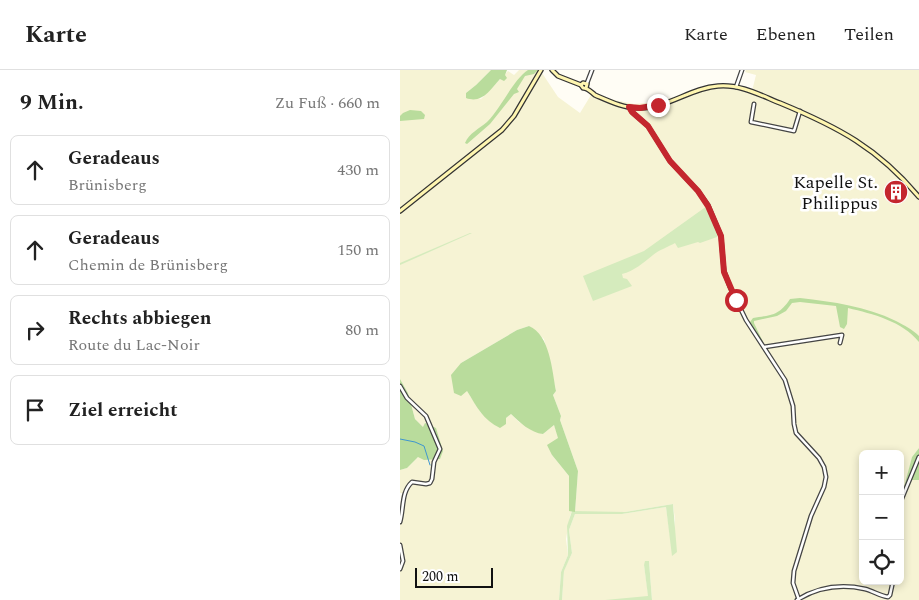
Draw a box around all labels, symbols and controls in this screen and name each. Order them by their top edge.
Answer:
text: Karte [25,17,87,53]
text: Karte [684,21,728,48]
text: Ebenen [756,21,816,48]
text: Teilen [844,21,894,48]
text: 9 Min. [20,87,84,119]
text: Zu Fuß · 660 m [275,91,380,115]
route end [647,94,670,117]
text: Geradeaus [68,144,160,173]
icon: ahead [21,156,49,184]
text: 430 m [337,158,379,182]
place label: Kapelle St. Philippus [793,169,878,217]
text: Brünisberg [68,173,147,197]
building icon: Kapelle St. Philippus [883,179,909,205]
text: Geradeaus [68,224,160,253]
icon: ahead [21,236,49,264]
text: 150 m [337,238,379,262]
text: Chemin de Brünisberg [68,253,228,277]
route start [725,289,748,312]
text: Rechts abbiegen [68,304,212,333]
icon: right [21,316,49,344]
text: 80 m [345,318,379,342]
text: Route du Lac-Noir [68,333,200,357]
icon: arrive [21,396,49,424]
text: Ziel erreicht [68,396,178,425]
map controls [859,450,904,585]
button: + [859,450,904,495]
button: − [859,495,904,540]
button: locate [859,540,904,585]
scale bar [415,565,492,588]
text: 200 m [422,566,459,587]

